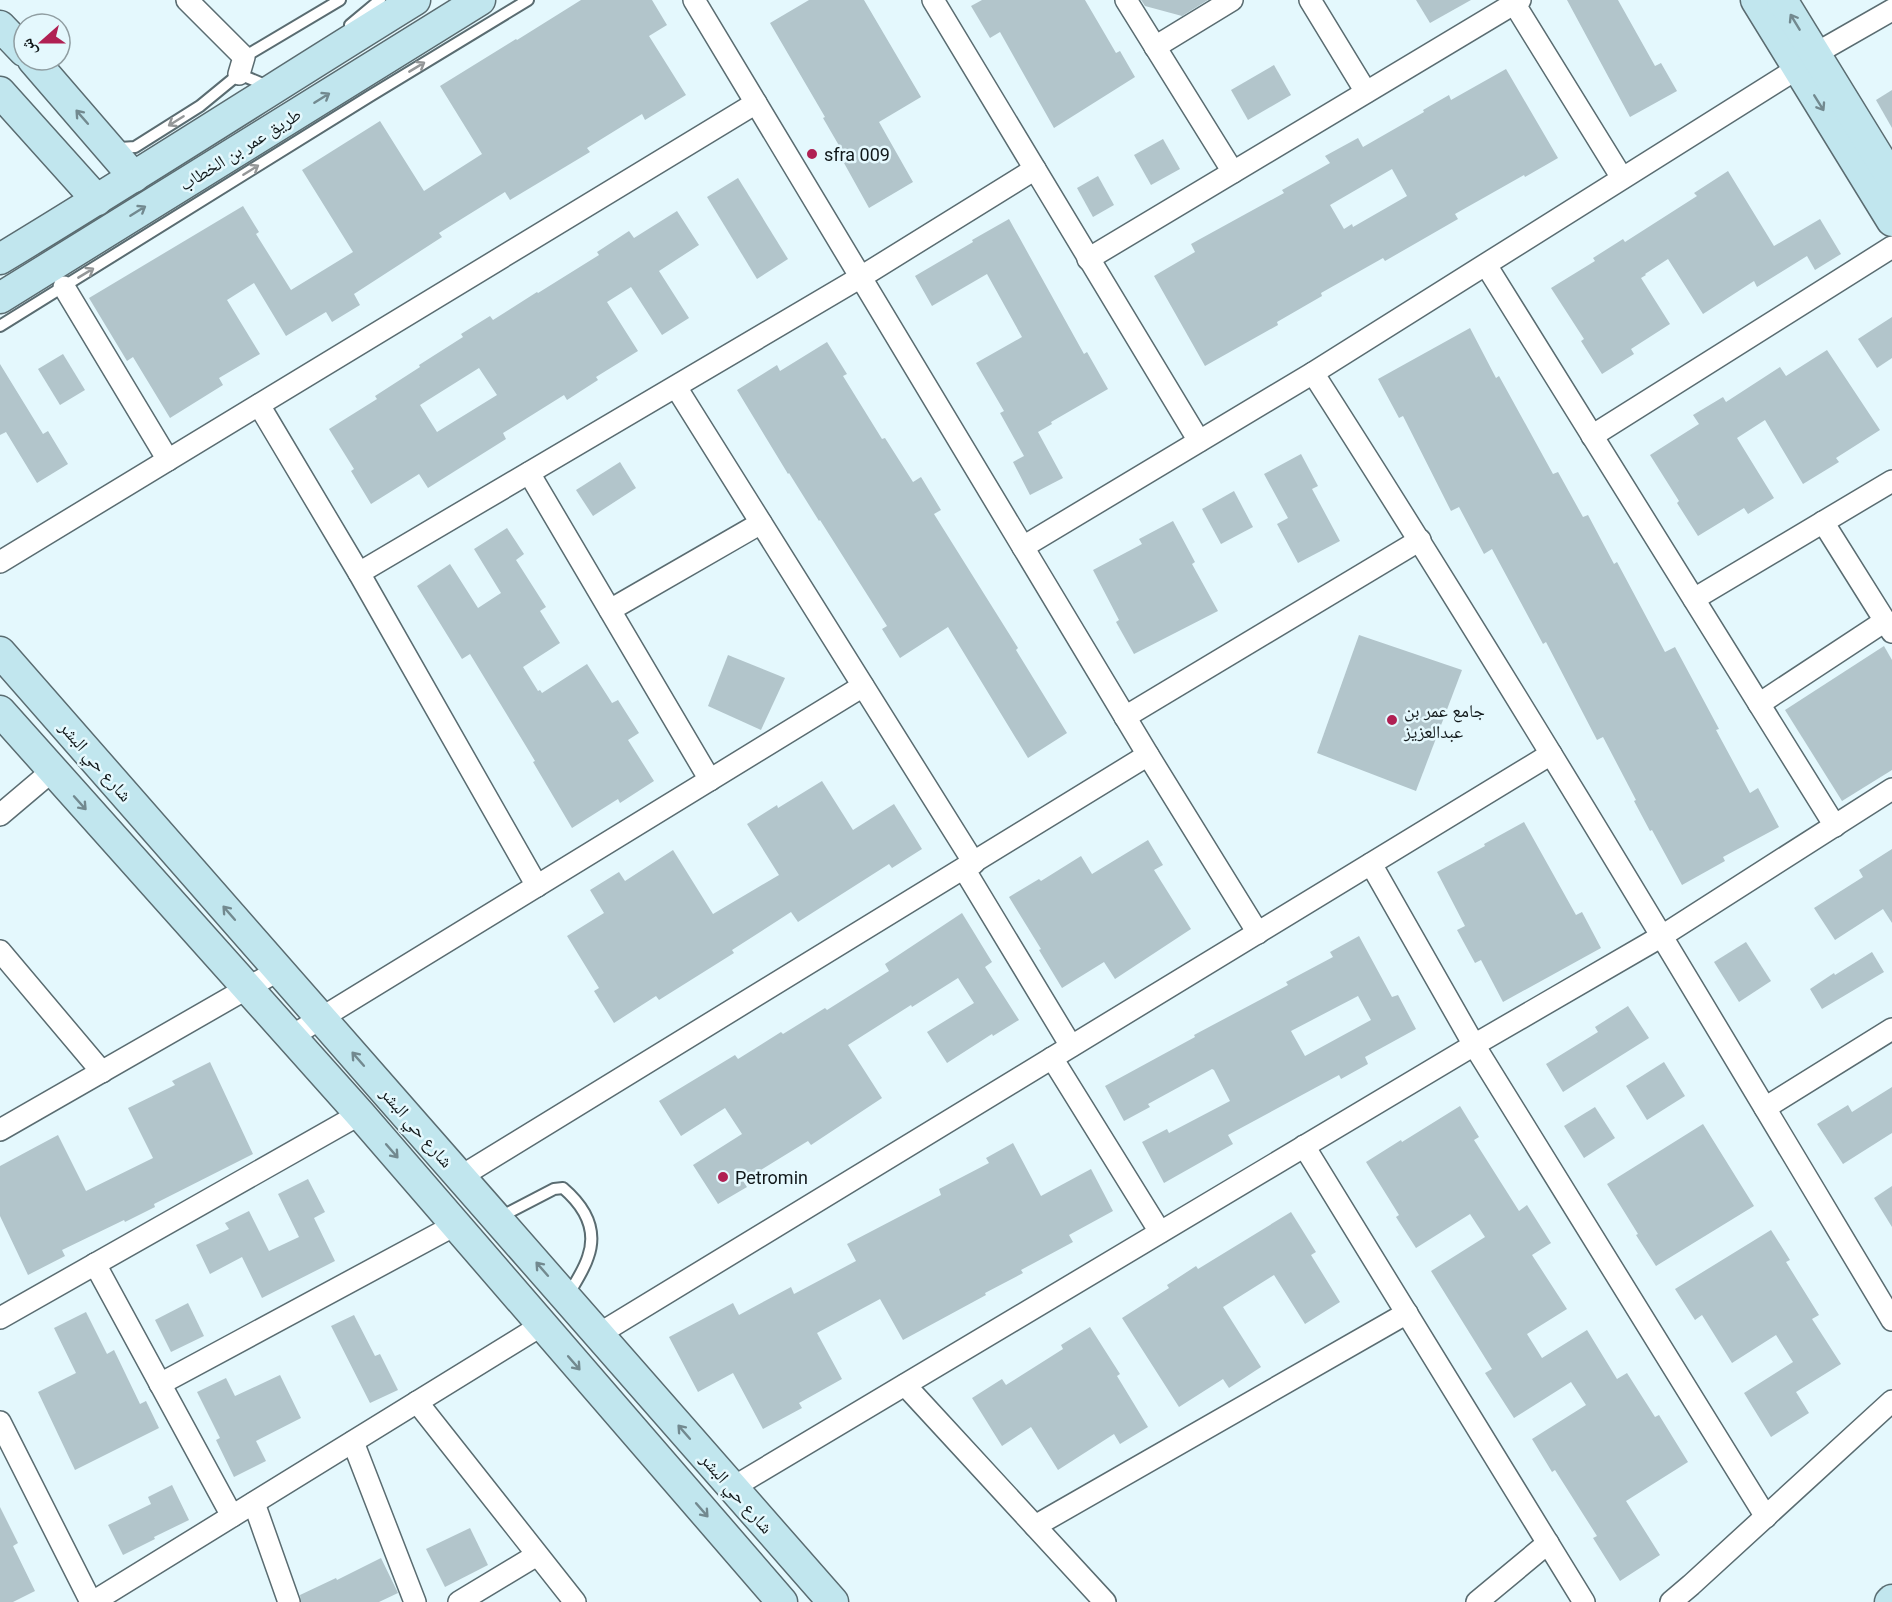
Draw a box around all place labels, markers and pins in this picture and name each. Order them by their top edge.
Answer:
place label: sfra 009 [824,144,890,165]
marker: sfra 009 [805,147,819,161]
place label: جامع عمر بن عبدالعزيز [1403,700,1485,742]
marker: جامع عمر بن عبدالعزيز [1385,713,1399,727]
place label: Petromin [735,1167,808,1188]
marker: Petromin [716,1170,730,1184]

